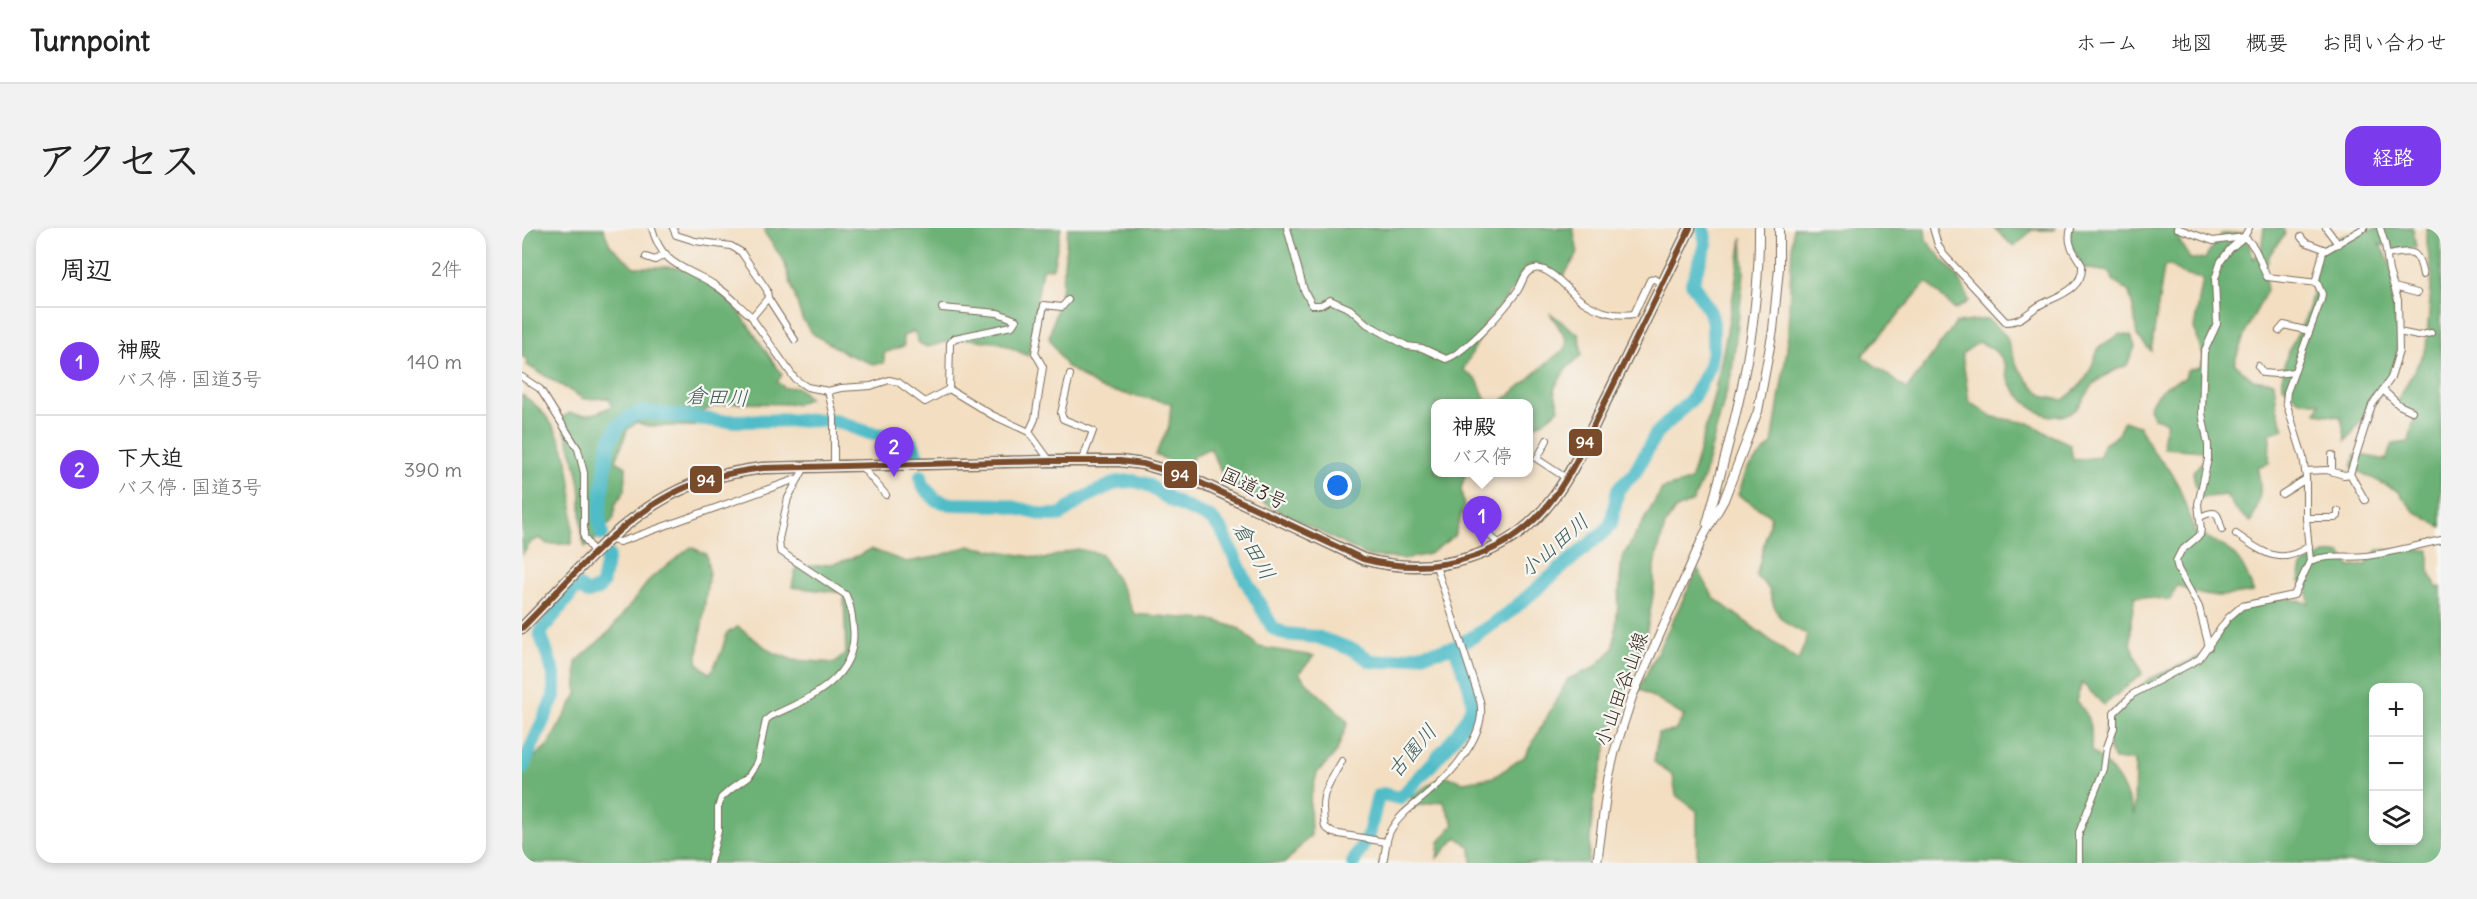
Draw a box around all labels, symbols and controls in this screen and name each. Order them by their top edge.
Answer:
text: Turnpoint [30,23,150,59]
text: ホーム [2076,29,2138,56]
text: 地図 [2171,29,2213,56]
text: 概要 [2246,29,2288,56]
text: お問い合わせ [2321,29,2447,56]
button: 経路 [2345,126,2441,186]
text: アクセス [36,134,201,186]
text: 周辺 [60,253,112,286]
text: 2件 [431,256,462,281]
text: 神殿 [117,335,161,363]
text: 1 [76,349,83,374]
text: 140 m [407,349,462,374]
text: バス停 · 国道3号 [117,366,262,391]
water label: 倉田川 [685,381,749,412]
popup [1431,399,1533,477]
text: 神殿 [1452,412,1496,440]
pin: 2 [874,428,914,477]
line badge: 94 [1568,428,1603,457]
text: 94 [1576,432,1594,452]
text: 下大迫 [117,443,183,471]
text: バス停 [1452,443,1512,468]
text: 2 [74,457,85,482]
text: 390 m [404,457,462,482]
line badge: 94 [1163,460,1198,489]
street label: 国道3号 [1217,461,1292,514]
line badge: 94 [689,465,723,494]
text: 94 [1171,465,1189,485]
text: 94 [697,470,715,490]
your location [1323,471,1352,500]
text: バス停 · 国道3号 [117,474,262,499]
pin: 1 [1462,496,1502,546]
water label: 小山田川 [1513,508,1594,583]
water label: 倉田川 [1227,517,1282,585]
street label: 小山田谷山線 [1588,628,1653,749]
map controls [2369,683,2423,845]
button: + [2369,683,2423,737]
water label: 古園川 [1381,718,1442,783]
button: − [2369,737,2423,791]
button: layers [2369,791,2423,845]

